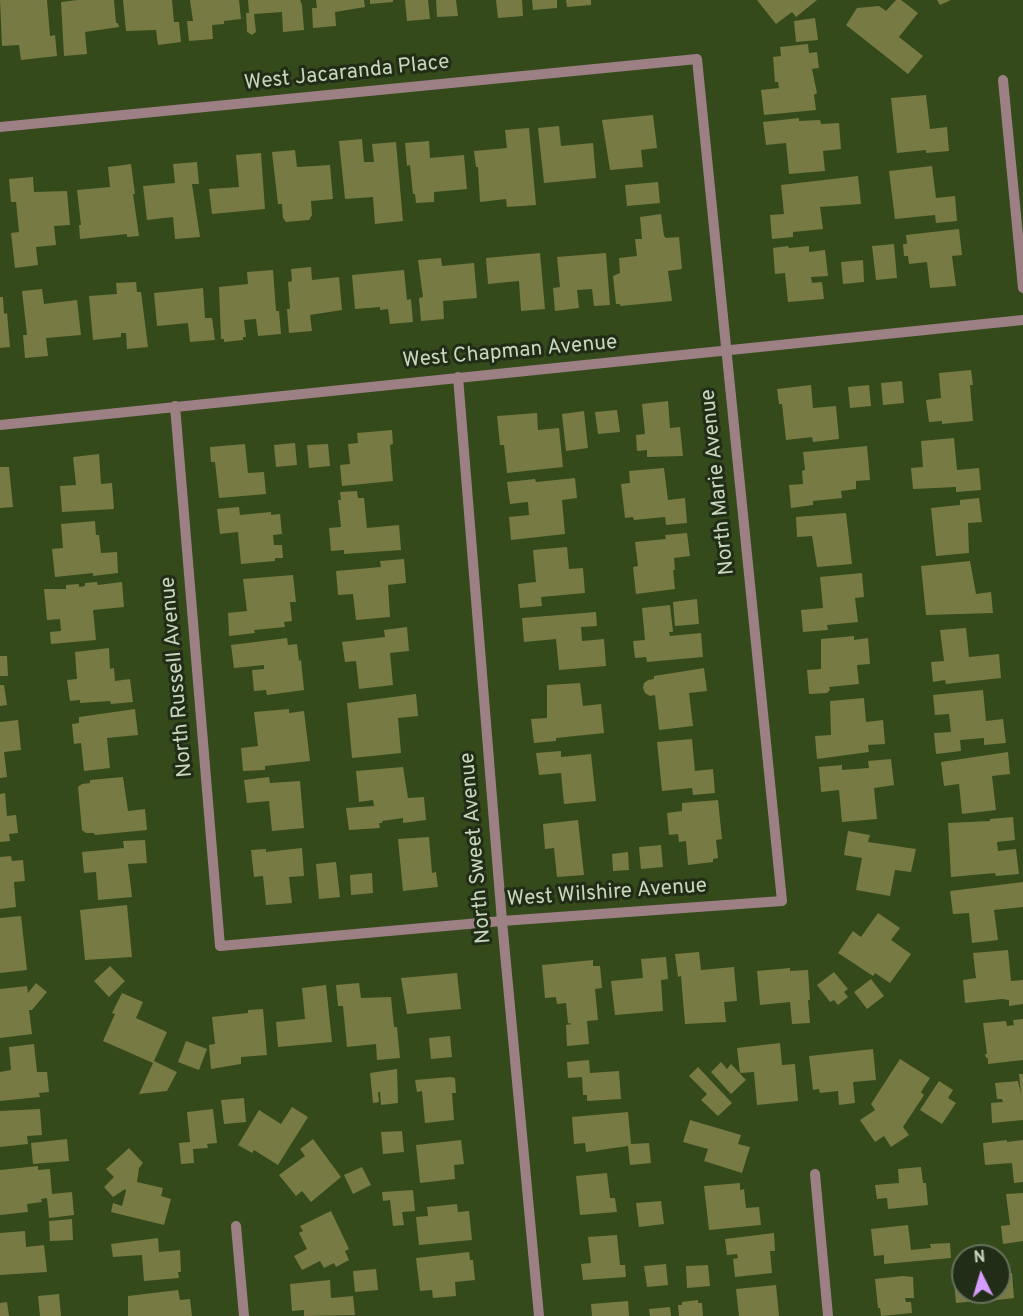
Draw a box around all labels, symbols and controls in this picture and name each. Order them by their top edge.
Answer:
street label: West Jacaranda Place [243,51,451,97]
street label: West Chapman Avenue [402,331,618,375]
street label: North Marie Avenue [697,388,741,576]
street label: North Russell Avenue [157,575,199,779]
street label: North Sweet Avenue [456,751,498,945]
street label: West Wilshire Avenue [506,874,708,914]
north arrow [951,1244,1011,1304]
text: N [973,1248,986,1269]

